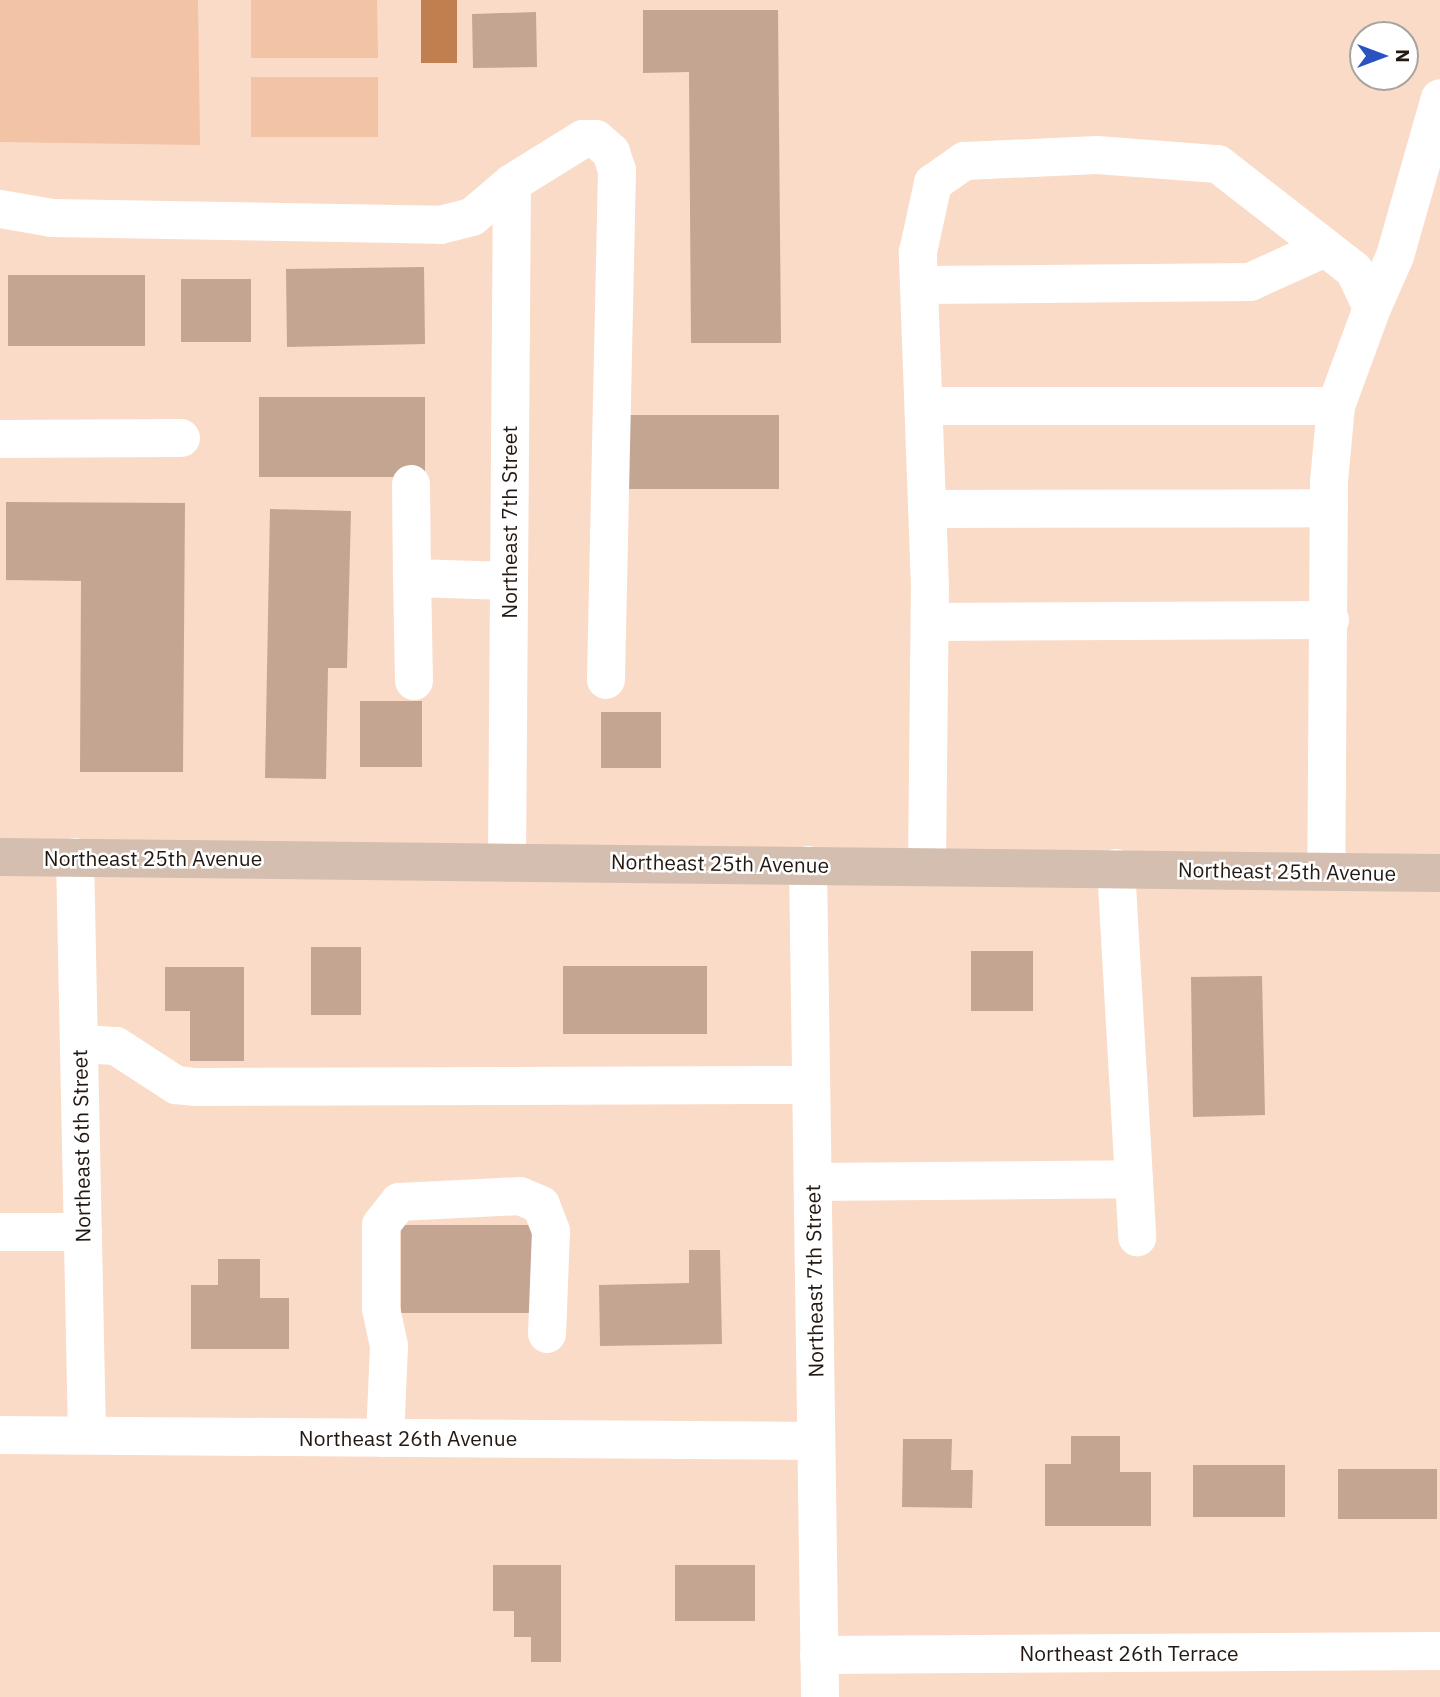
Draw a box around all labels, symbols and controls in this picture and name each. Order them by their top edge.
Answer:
north arrow [1349,21,1419,91]
text: N [1391,49,1415,63]
street label: Northeast 7th Street [496,425,522,619]
street label: Northeast 25th Avenue [44,845,262,871]
street label: Northeast 25th Avenue [611,848,829,878]
street label: Northeast 25th Avenue [1178,856,1396,886]
street label: Northeast 6th Street [67,1049,95,1243]
street label: Northeast 7th Street [800,1184,828,1378]
street label: Northeast 26th Avenue [299,1425,517,1451]
street label: Northeast 26th Terrace [1020,1640,1238,1666]

